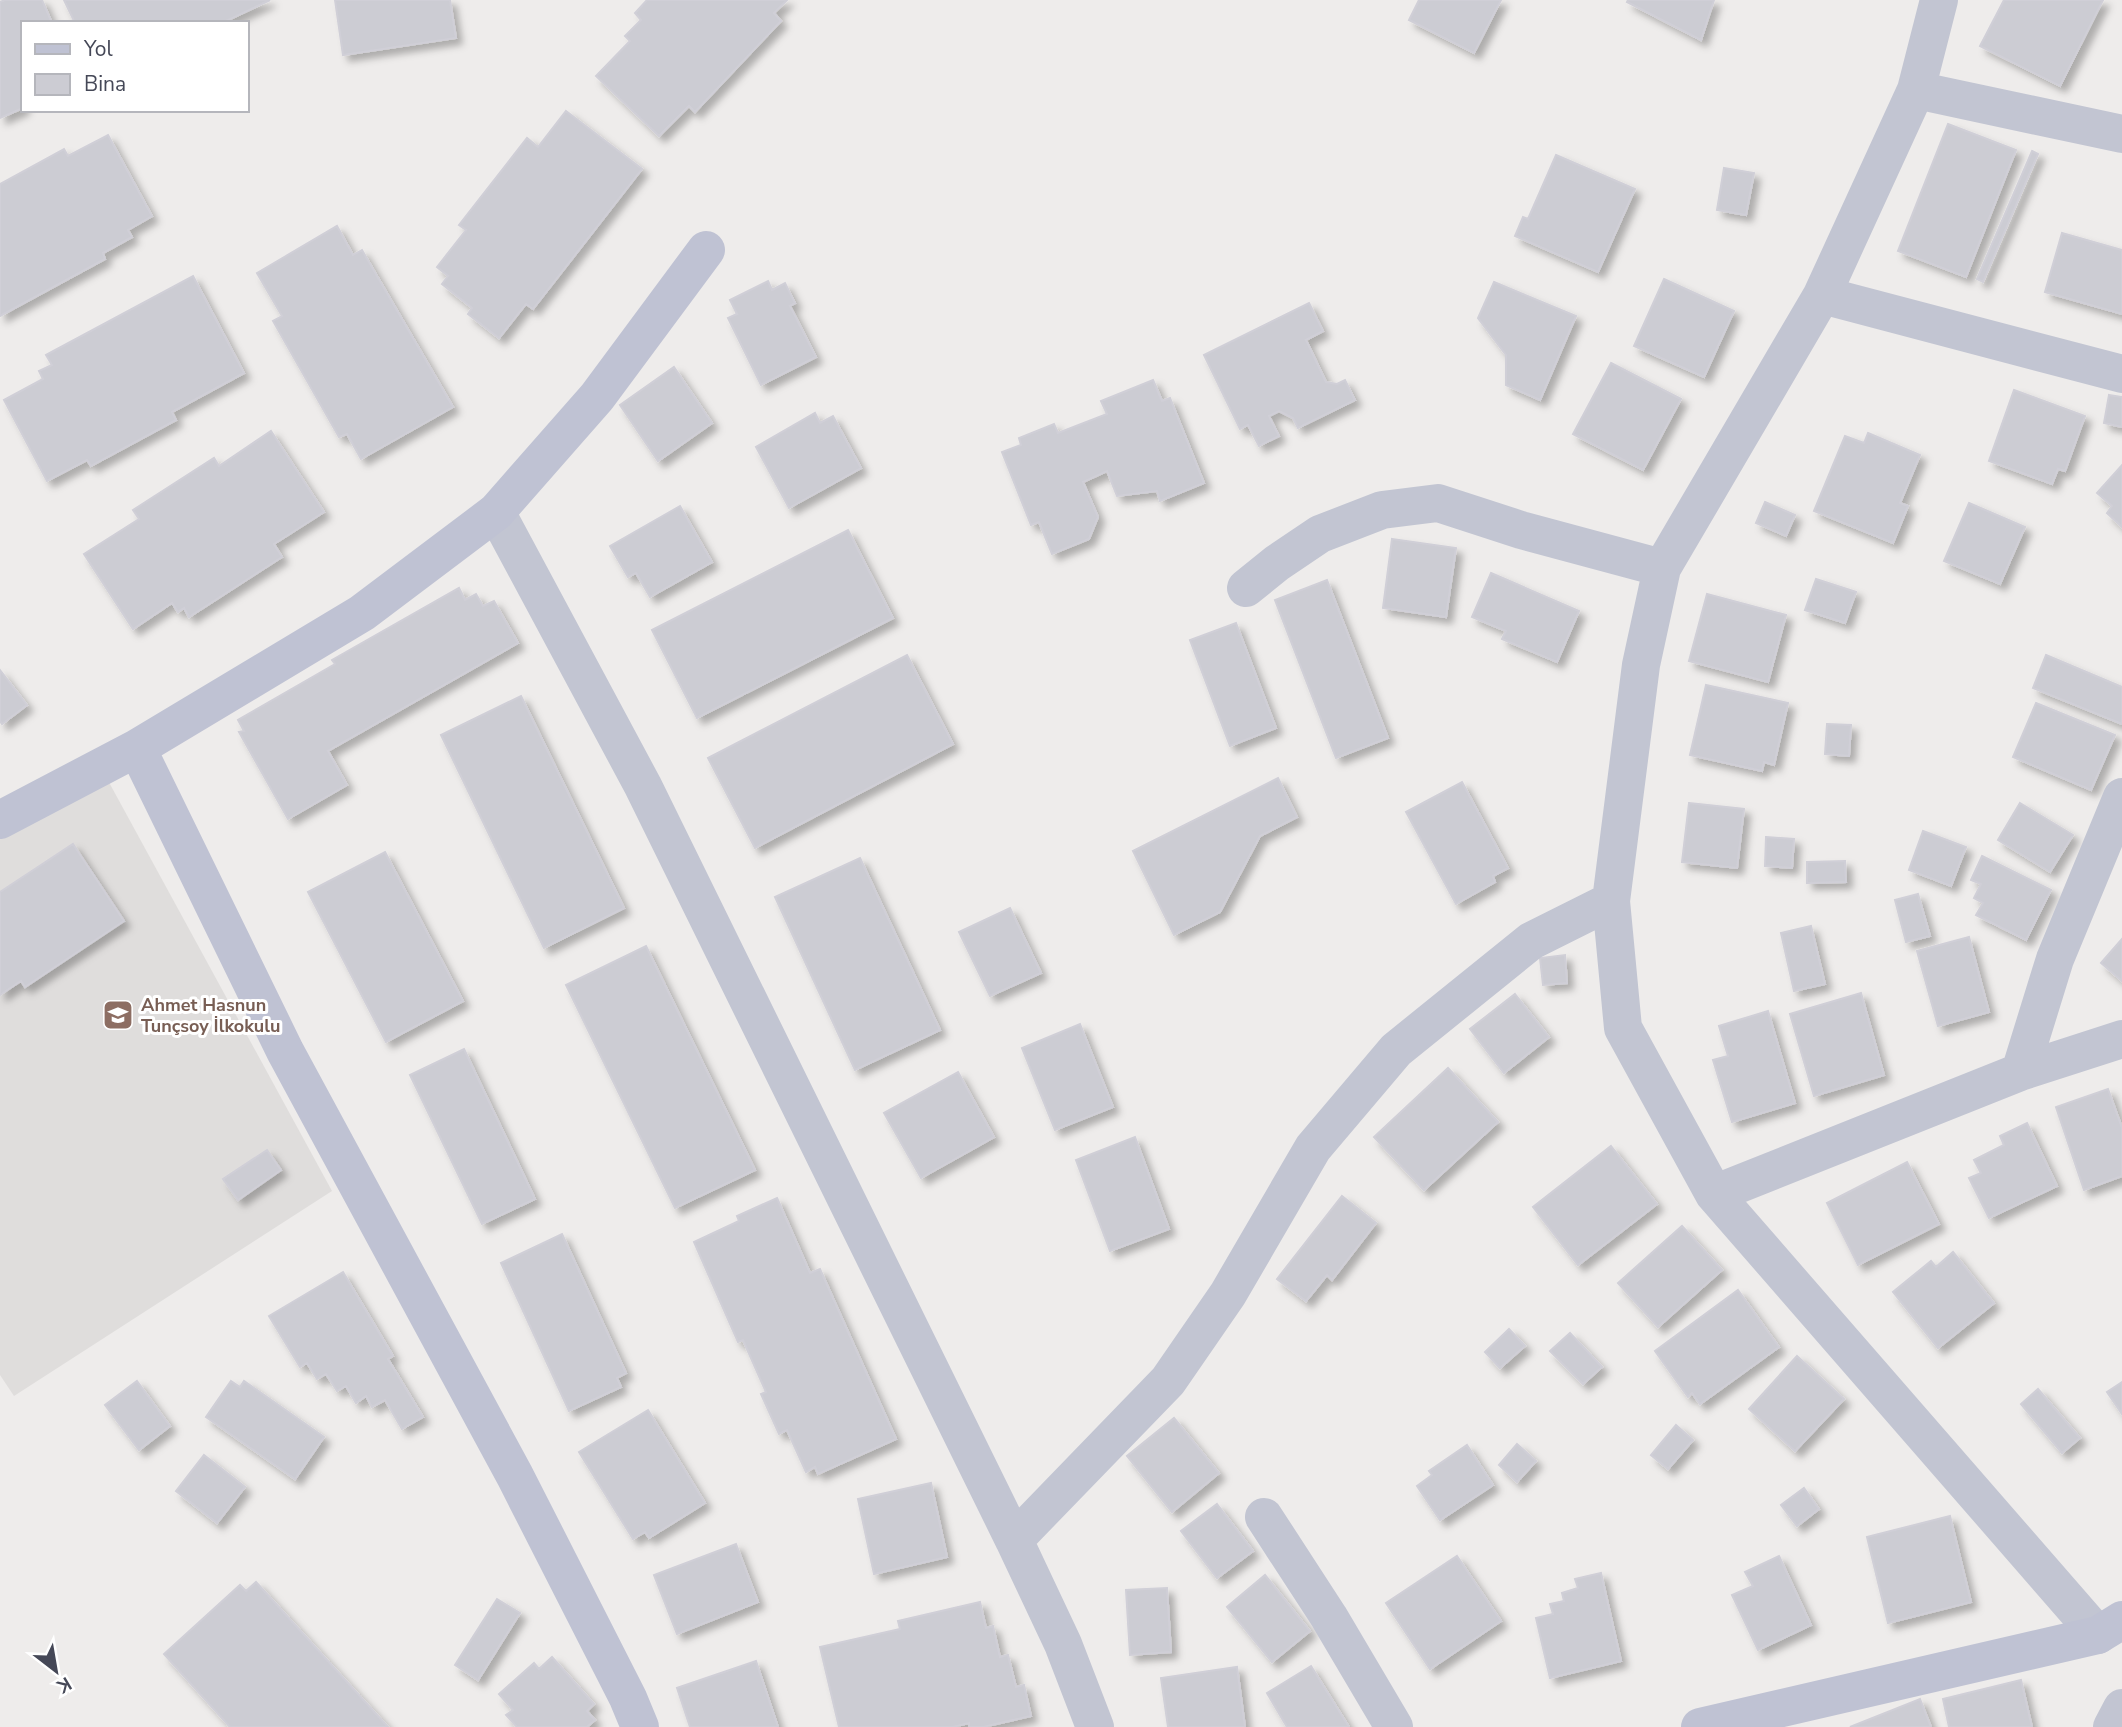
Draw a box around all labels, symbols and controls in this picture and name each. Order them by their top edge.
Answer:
legend [21,21,248,112]
text: Yol [83,35,114,63]
text: Bina [84,70,126,98]
place label: Ahmet Hasnun Tunçsoy İlkokulu [141,993,280,1038]
school or university icon: Ahmet Hasnun Tunçsoy İlkokulu [101,998,135,1032]
north arrow [21,1636,91,1706]
text: K [51,1670,76,1700]

